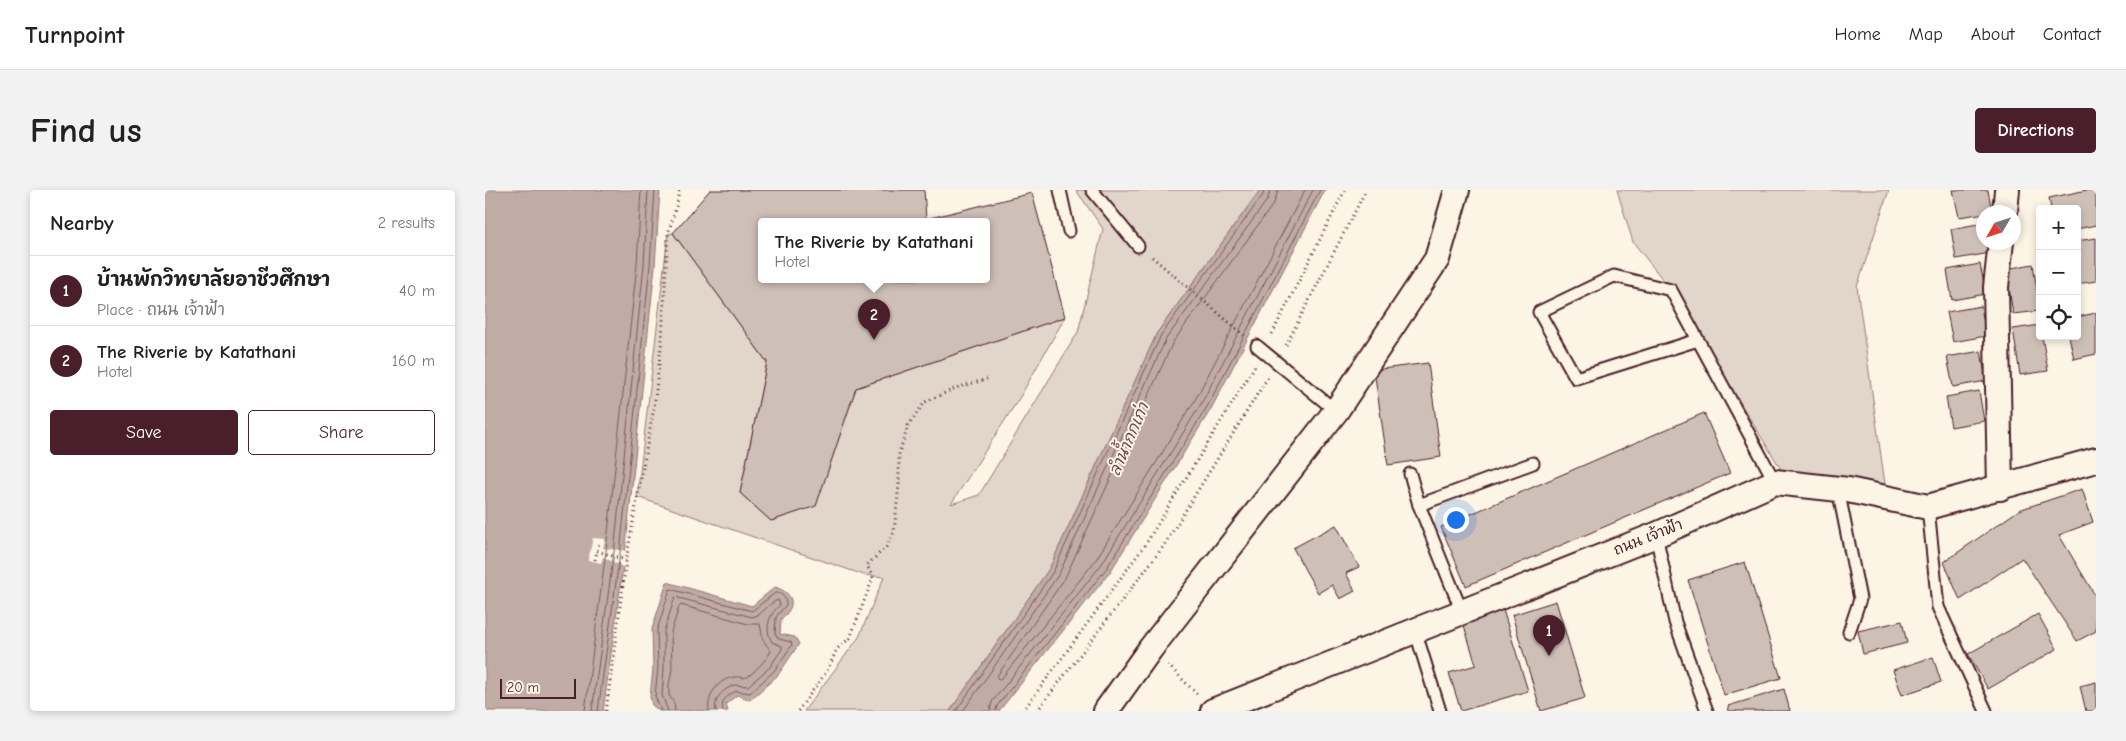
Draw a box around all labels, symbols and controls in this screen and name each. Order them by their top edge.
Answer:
text: Turnpoint [25,21,124,49]
text: Home [1834,24,1881,45]
text: Map [1909,24,1943,45]
text: About [1971,24,2015,45]
text: Contact [2043,24,2101,45]
button: Directions [1975,108,2096,153]
text: Find us [30,110,142,151]
north arrow [1976,205,2021,250]
map controls [2036,205,2081,340]
button: + [2036,205,2081,250]
text: Nearby [50,211,114,235]
text: 2 results [378,214,435,232]
popup [758,218,990,283]
text: The Riverie by Katathani [774,231,974,253]
button: − [2036,250,2081,295]
text: Hotel [774,253,810,271]
text: บ้านพักวิทยาลัยอาชีวศึกษา [97,269,330,291]
text: 1 [63,282,69,300]
text: 40 m [399,282,435,300]
button: locate [2036,295,2081,340]
pin: 2 [858,299,890,340]
text: Place · ถนน เจ้าฟ้า [97,301,225,319]
text: The Riverie by Katathani [97,341,296,363]
text: 2 [62,352,70,370]
text: 160 m [392,352,435,370]
text: Hotel [97,363,133,381]
water label: ลำน้ำกกเก่า [1100,397,1153,479]
button: Save [50,410,238,455]
button: Share [248,410,435,455]
your location [1443,507,1469,533]
street label: ถนน เจ้าฟ้า [1610,514,1685,559]
pin: 1 [1533,615,1565,656]
scale bar [500,676,576,699]
text: 20 m [507,679,539,696]

